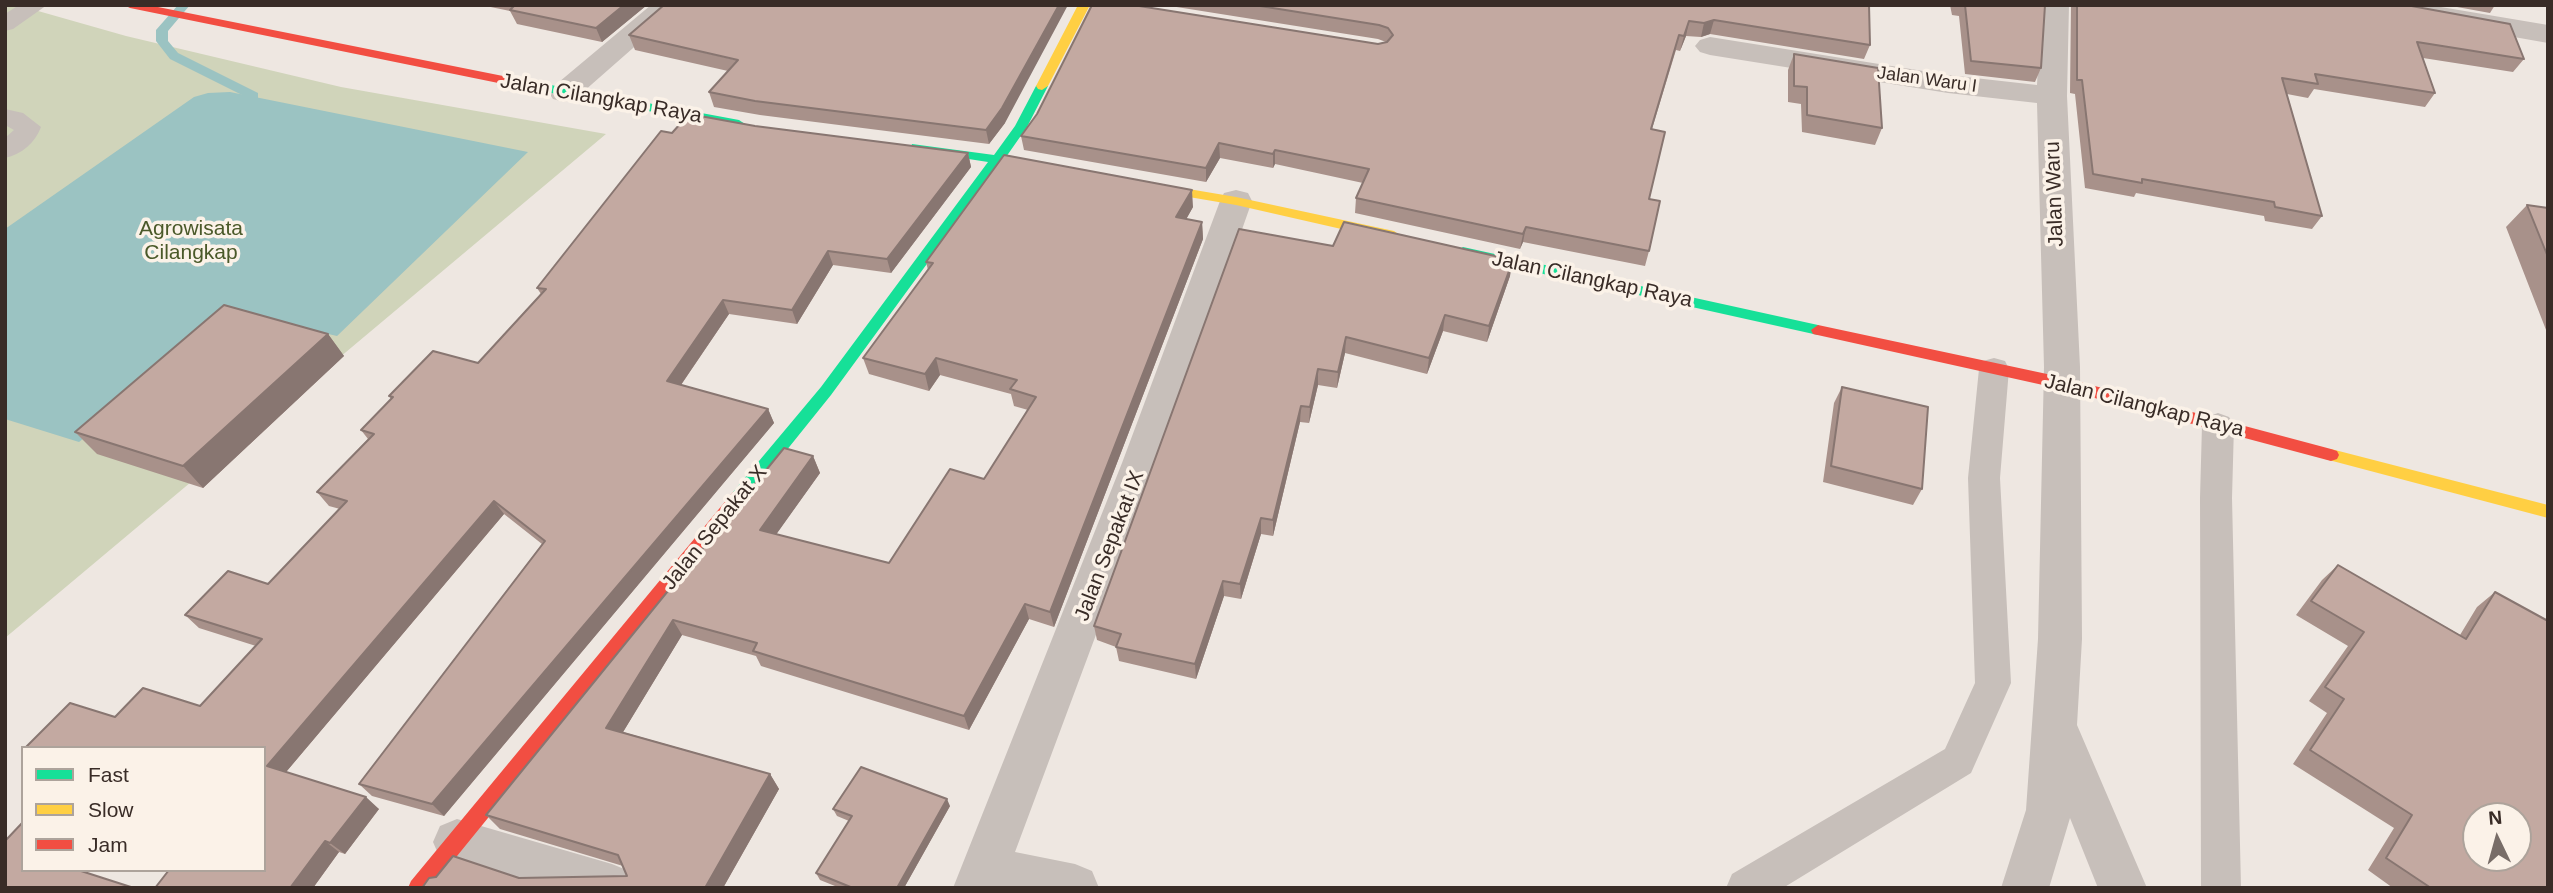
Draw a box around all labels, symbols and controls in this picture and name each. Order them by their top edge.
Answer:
street label: Jalan Waru I [1876,62,1978,98]
street label: Jalan Cilangkap Raya [498,69,704,129]
street label: Jalan Waru [2041,141,2069,247]
park label: Agrowisata Cilangkap [139,216,243,266]
street label: Jalan Cilangkap Raya [1489,246,1695,314]
street label: Jalan Cilangkap Raya [2042,369,2246,443]
street label: Jalan Sepakat X [657,461,773,595]
street label: Jalan Sepakat IX [1070,467,1150,625]
legend [21,746,266,872]
text: Fast [88,763,129,786]
text: Slow [88,798,134,821]
north arrow [2462,802,2532,872]
text: N [2488,807,2503,829]
text: Jam [88,833,128,856]

